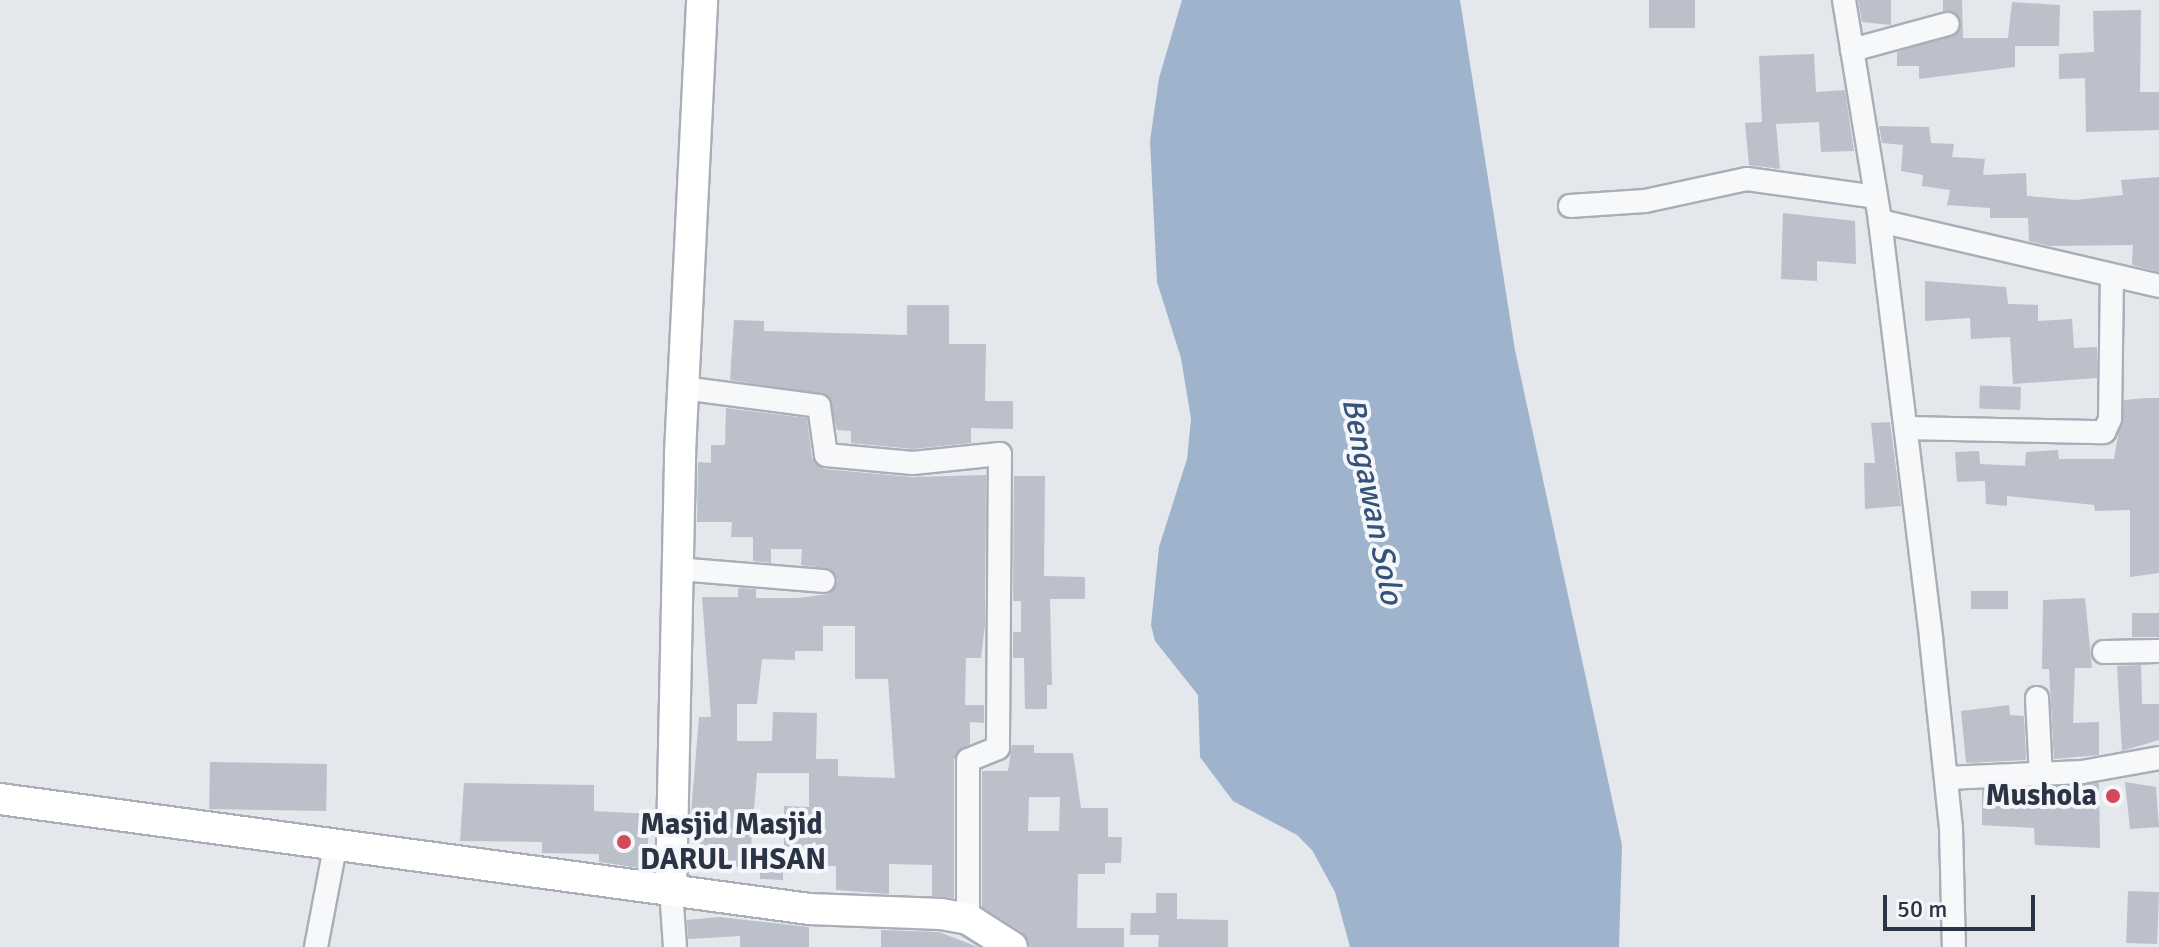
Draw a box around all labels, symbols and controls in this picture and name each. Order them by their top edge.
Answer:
water label: Bengawan Solo [1333,395,1411,607]
place label: Mushola [1985,778,2097,814]
marker: Mushola [2104,787,2122,805]
place label: Masjid Masjid DARUL IHSAN [640,807,826,878]
marker: Masjid Masjid DARUL IHSAN [615,833,633,851]
scale bar [1887,879,2039,929]
text: 50 m [1897,894,1947,924]

